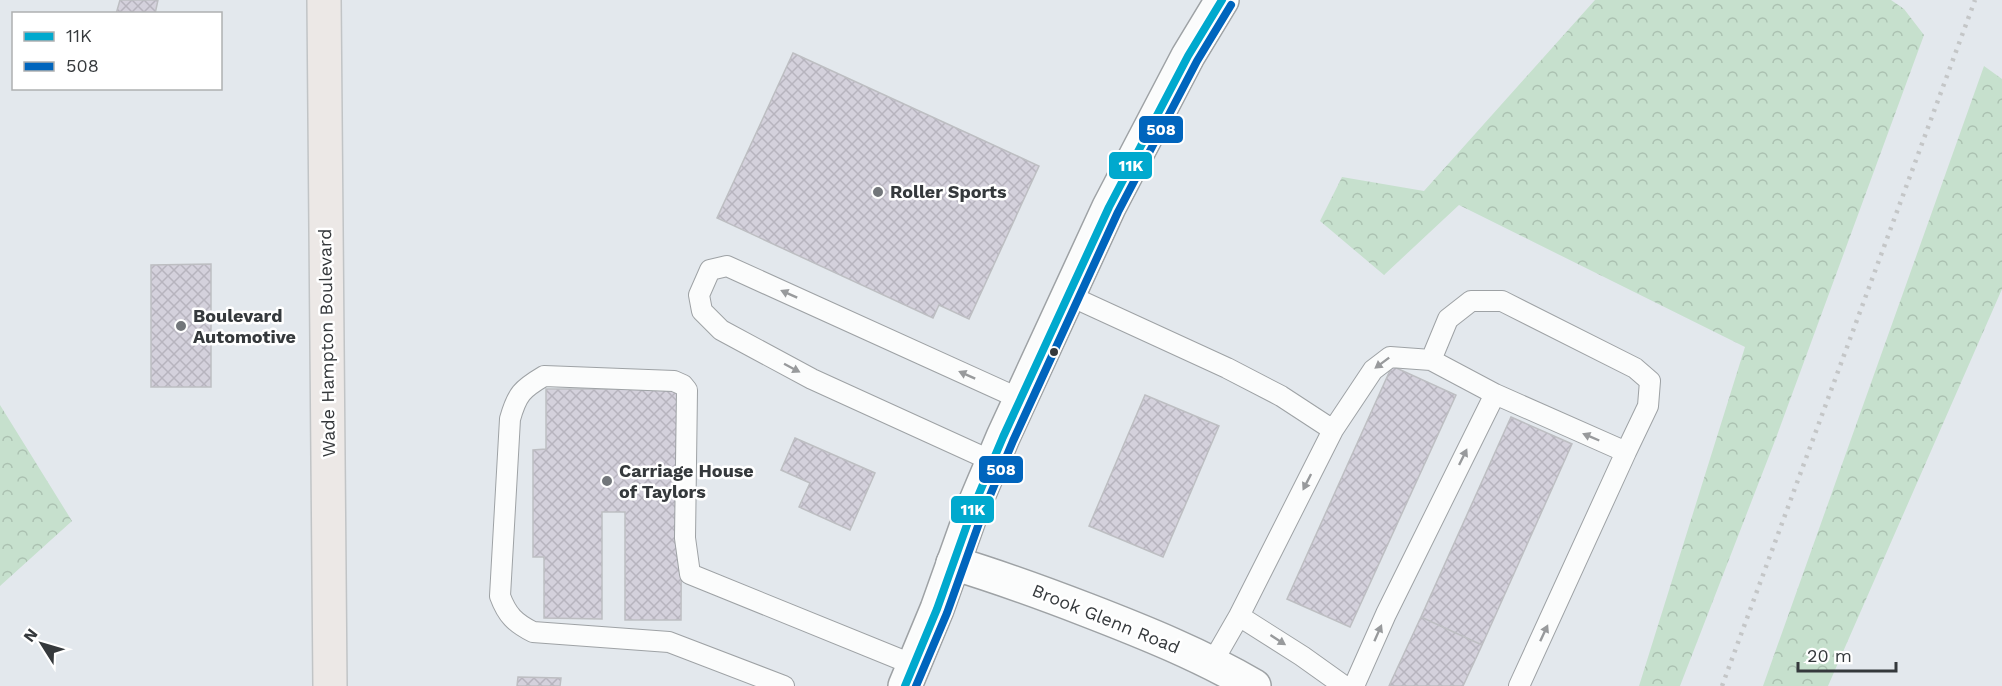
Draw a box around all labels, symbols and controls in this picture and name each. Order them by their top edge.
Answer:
legend [12,12,222,90]
text: 11K [66,25,92,46]
text: 508 [66,55,99,76]
line badge: 508 [1138,115,1184,144]
text: 508 [1146,120,1176,139]
line badge: 11K [1108,151,1153,180]
text: 11K [1119,156,1143,175]
place label: Roller Sports [890,181,1007,202]
marker: Roller Sports [871,185,885,199]
street label: Wade Hampton Boulevard [314,228,339,458]
one-way arrow [781,290,798,299]
place label: Boulevard Automotive [193,305,296,347]
marker: Boulevard Automotive [174,319,188,333]
unlabelled marker [1048,346,1060,358]
one-way arrow [1374,357,1390,369]
one-way arrow [784,363,801,373]
one-way arrow [958,370,976,379]
one-way arrow [1582,432,1600,441]
one-way arrow [1459,449,1468,466]
line badge: 508 [978,455,1024,484]
place label: Carriage House of Taylors [619,460,754,502]
text: 508 [986,460,1016,479]
marker: Carriage House of Taylors [600,474,614,488]
one-way arrow [1302,474,1312,491]
line badge: 11K [950,495,995,524]
text: 11K [961,500,985,519]
street label: Brook Glenn Road [1029,579,1183,658]
north arrow [12,614,72,674]
one-way arrow [1373,624,1382,641]
one-way arrow [1539,624,1548,641]
text: N [19,625,42,646]
one-way arrow [1269,634,1285,646]
scale bar [1798,635,1896,673]
text: 20 m [1807,645,1852,666]

